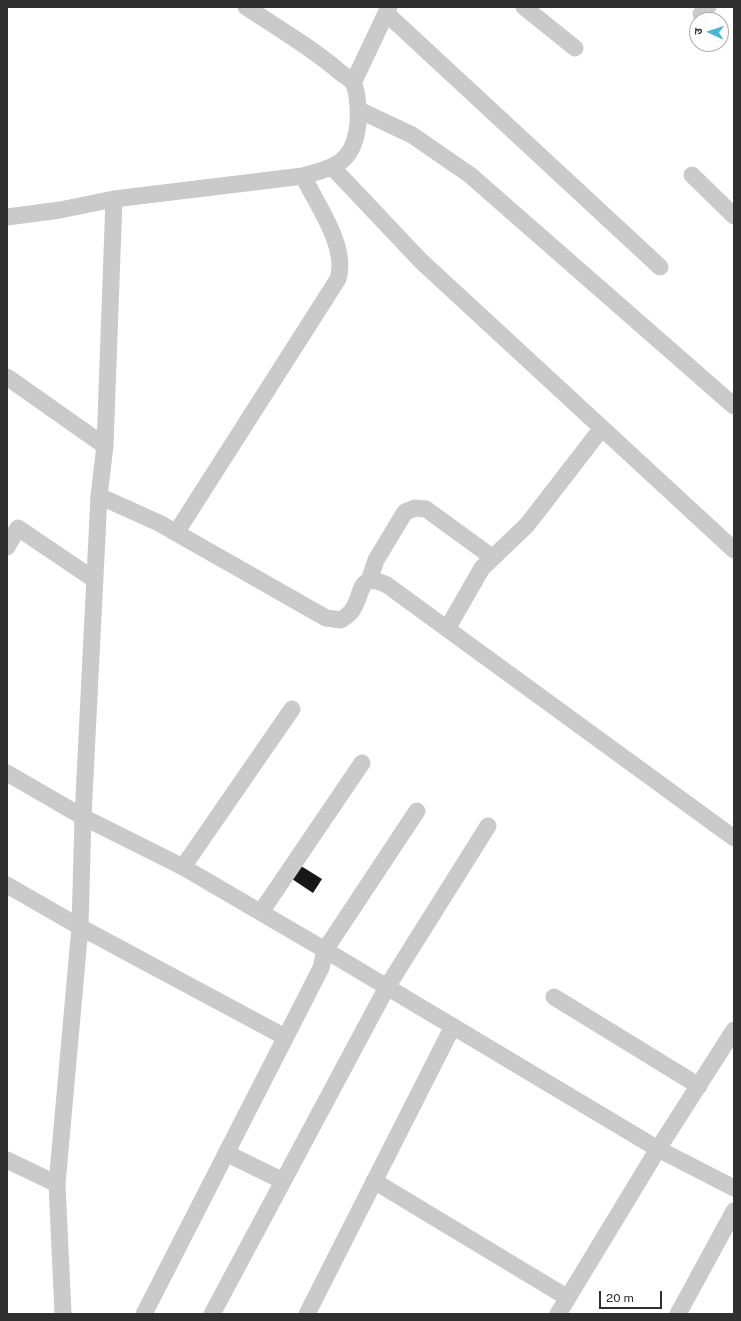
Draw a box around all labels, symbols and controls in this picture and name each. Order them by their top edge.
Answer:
north arrow [689,12,729,52]
text: उ [692,28,704,35]
scale bar [601,1283,664,1309]
text: 20 m [606,1291,634,1305]

